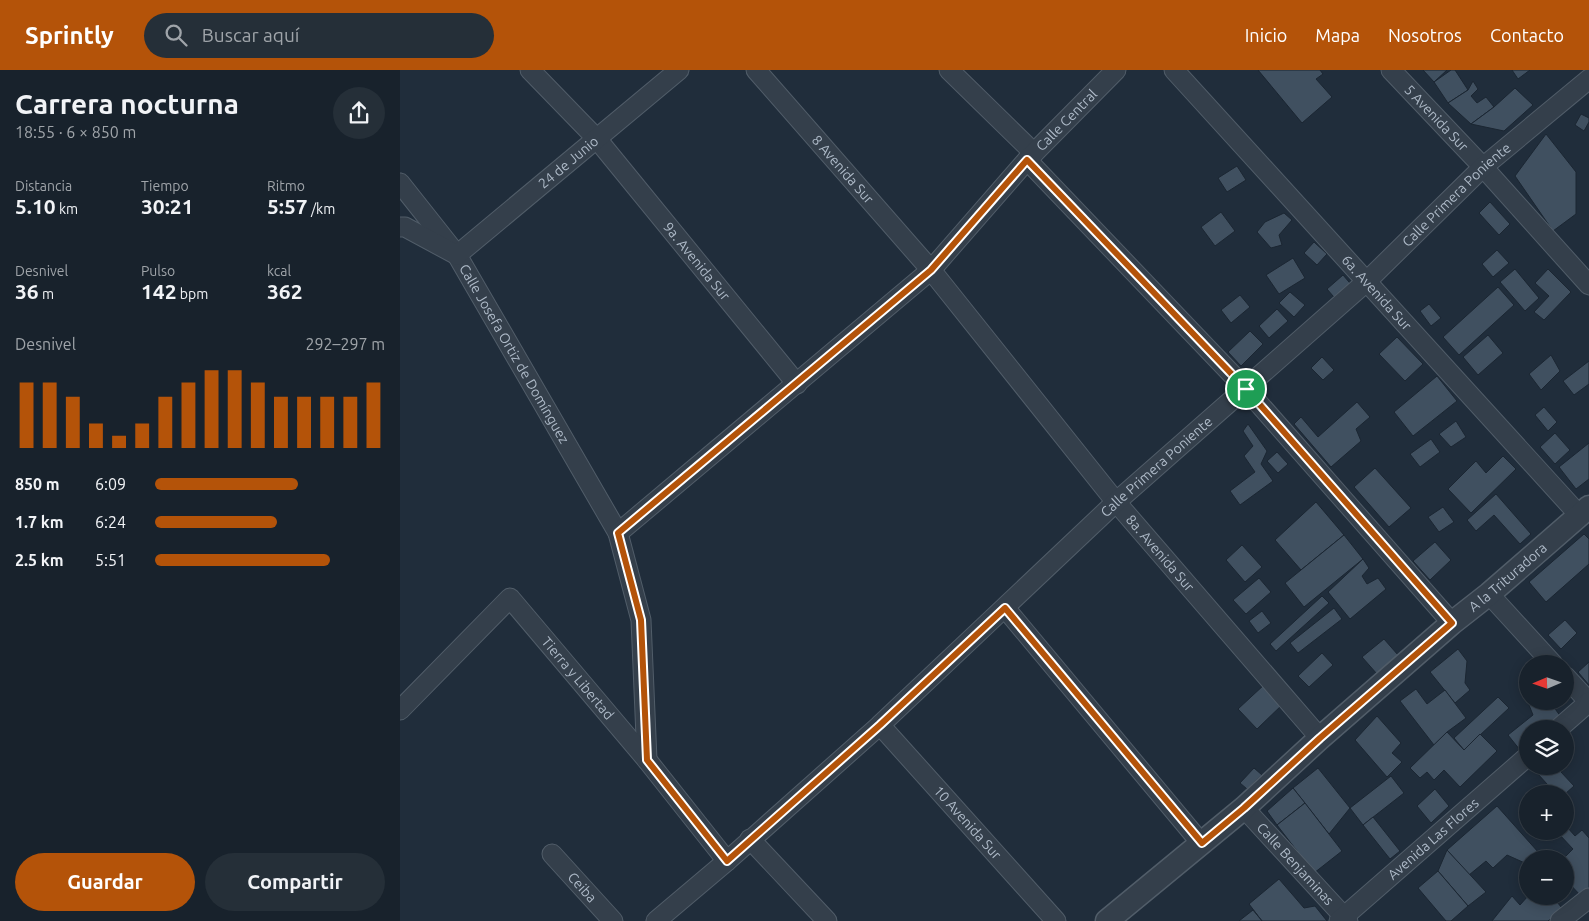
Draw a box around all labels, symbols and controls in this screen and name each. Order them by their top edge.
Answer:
search box [144,13,494,58]
icon: search [162,21,190,49]
text: Sprintly [25,22,114,49]
text: Buscar aquí [202,24,299,46]
text: Inicio [1245,25,1287,45]
text: Mapa [1315,25,1360,45]
text: Nosotros [1388,25,1462,45]
text: Contacto [1490,25,1564,45]
street label: 5 Avenida Sur [1401,81,1472,155]
street label: Calle Central [1033,86,1101,154]
button: share [333,87,385,139]
text: Carrera nocturna [15,88,239,119]
text: 18:55 · 6 × 850 m [15,123,136,141]
street label: 8 Avenida Sur [809,132,877,207]
street label: 24 de Junio [535,133,601,192]
street label: Calle Primera Poniente [1399,140,1514,250]
text: Distancia [15,178,72,194]
text: Tiempo [141,178,189,194]
text: Ritmo [267,178,305,194]
text: 5.10 [15,194,56,218]
text: 30:21 [141,194,194,218]
text: 5:57 [267,194,308,218]
text: km [56,201,78,217]
text: /km [308,201,335,217]
street label: 9a. Avenida Sur [660,219,734,304]
street label: 6a. Avenida Sur [1338,252,1415,334]
street label: Calle Josefa Ortiz de Domínguez [456,261,572,446]
text: Desnivel [15,263,68,279]
text: Pulso [141,263,175,279]
text: kcal [267,263,291,279]
text: 36 [15,279,39,303]
text: 142 [141,279,177,303]
text: 362 [267,279,303,303]
text: m [39,286,54,302]
text: bpm [177,286,208,302]
text: Desnivel [15,335,76,353]
text: 292–297 m [305,335,385,353]
pin [1225,368,1267,410]
icon: arrive [1232,375,1260,403]
street label: Calle Primera Poniente [1097,413,1215,520]
text: 850 m [15,475,60,493]
text: 6:09 [95,475,126,493]
street label: 8a. Avenida Sur [1123,512,1198,595]
text: 1.7 km [15,513,64,531]
text: 6:24 [95,513,126,531]
street label: A la Trituradora [1465,540,1550,615]
text: 2.5 km [15,551,64,569]
text: 5:51 [95,551,126,569]
street label: Tierra y Libertad [538,634,617,723]
north arrow [1519,655,1574,710]
map controls [1519,655,1574,905]
button: layers [1519,720,1574,775]
street label: 10 Avenida Sur [930,782,1005,863]
button: + [1519,785,1574,840]
street label: Avenida Las Flores [1384,795,1482,883]
street label: Calle Benjaminas [1254,819,1337,908]
button: − [1519,850,1574,905]
button: Guardar [15,853,195,911]
button: Compartir [205,853,385,911]
street label: Ceiba [565,869,600,906]

